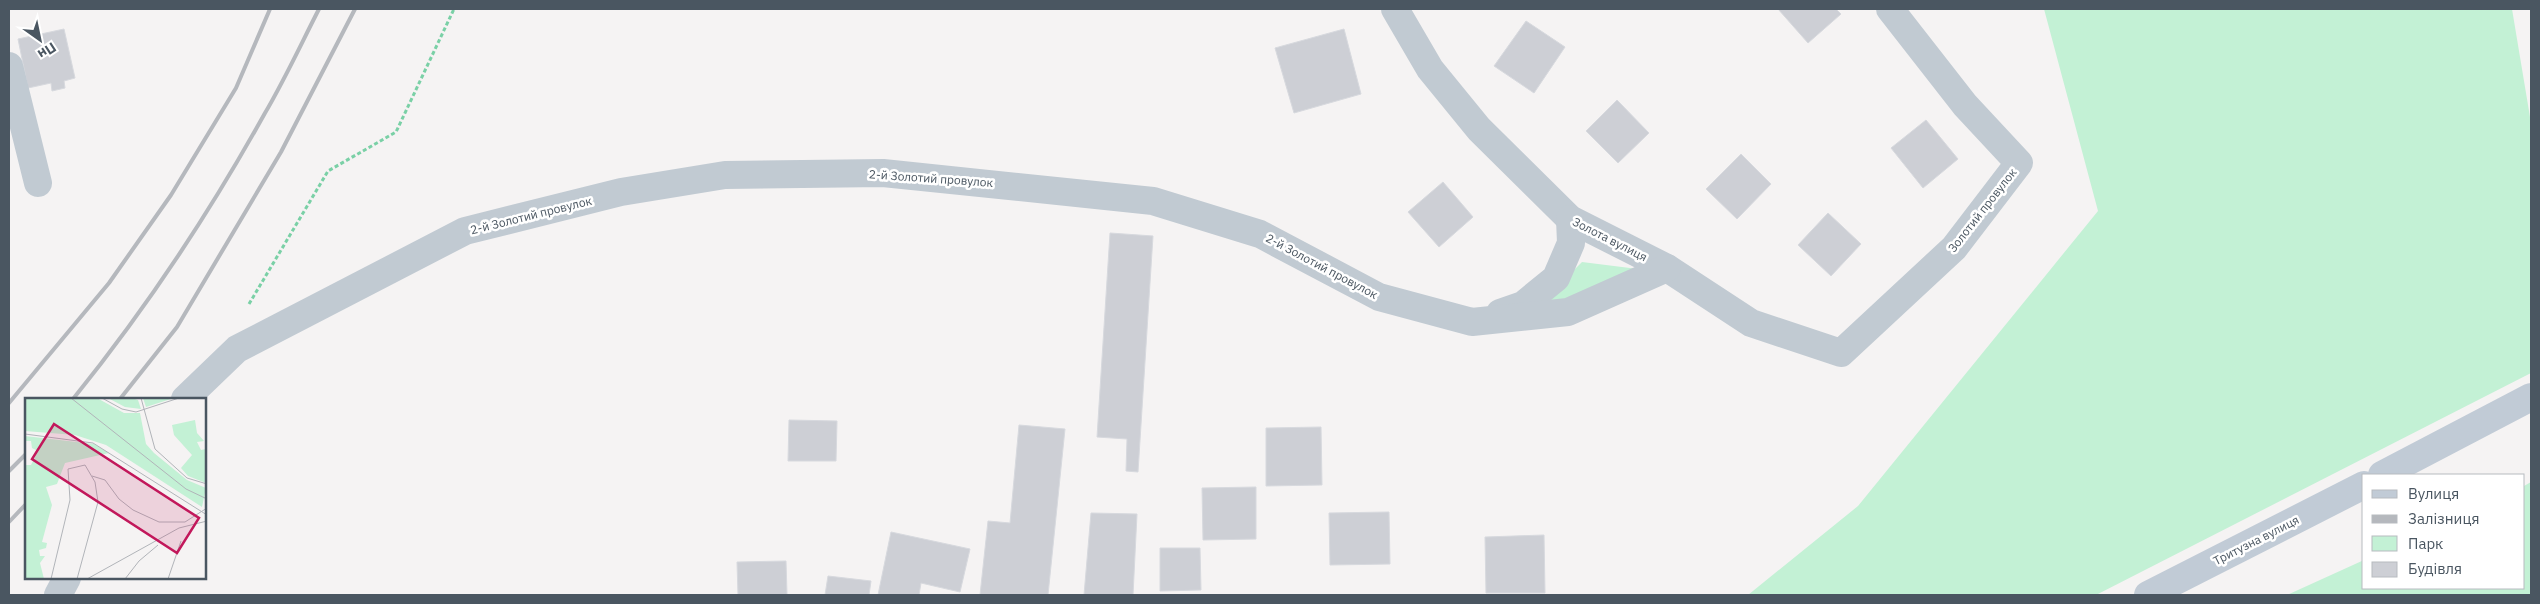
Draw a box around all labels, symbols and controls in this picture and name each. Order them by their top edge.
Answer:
north arrow [15,15,65,65]
text: Пн [34,38,60,63]
street label: Золотий провулок [1944,165,2020,255]
street label: 2-й Золотий провулок [868,166,994,190]
street label: 2-й Золотий провулок [469,193,594,237]
street label: Золота вулиця [1570,214,1650,264]
street label: 2-й Золотий провулок [1263,230,1381,302]
inset map [25,398,206,579]
legend [2362,474,2525,589]
text: Вулиця [2408,484,2459,503]
text: Залізниця [2408,509,2479,528]
street label: Тритузна вулиця [2211,512,2301,568]
text: Парк [2408,534,2443,553]
text: Будівля [2408,559,2462,578]

